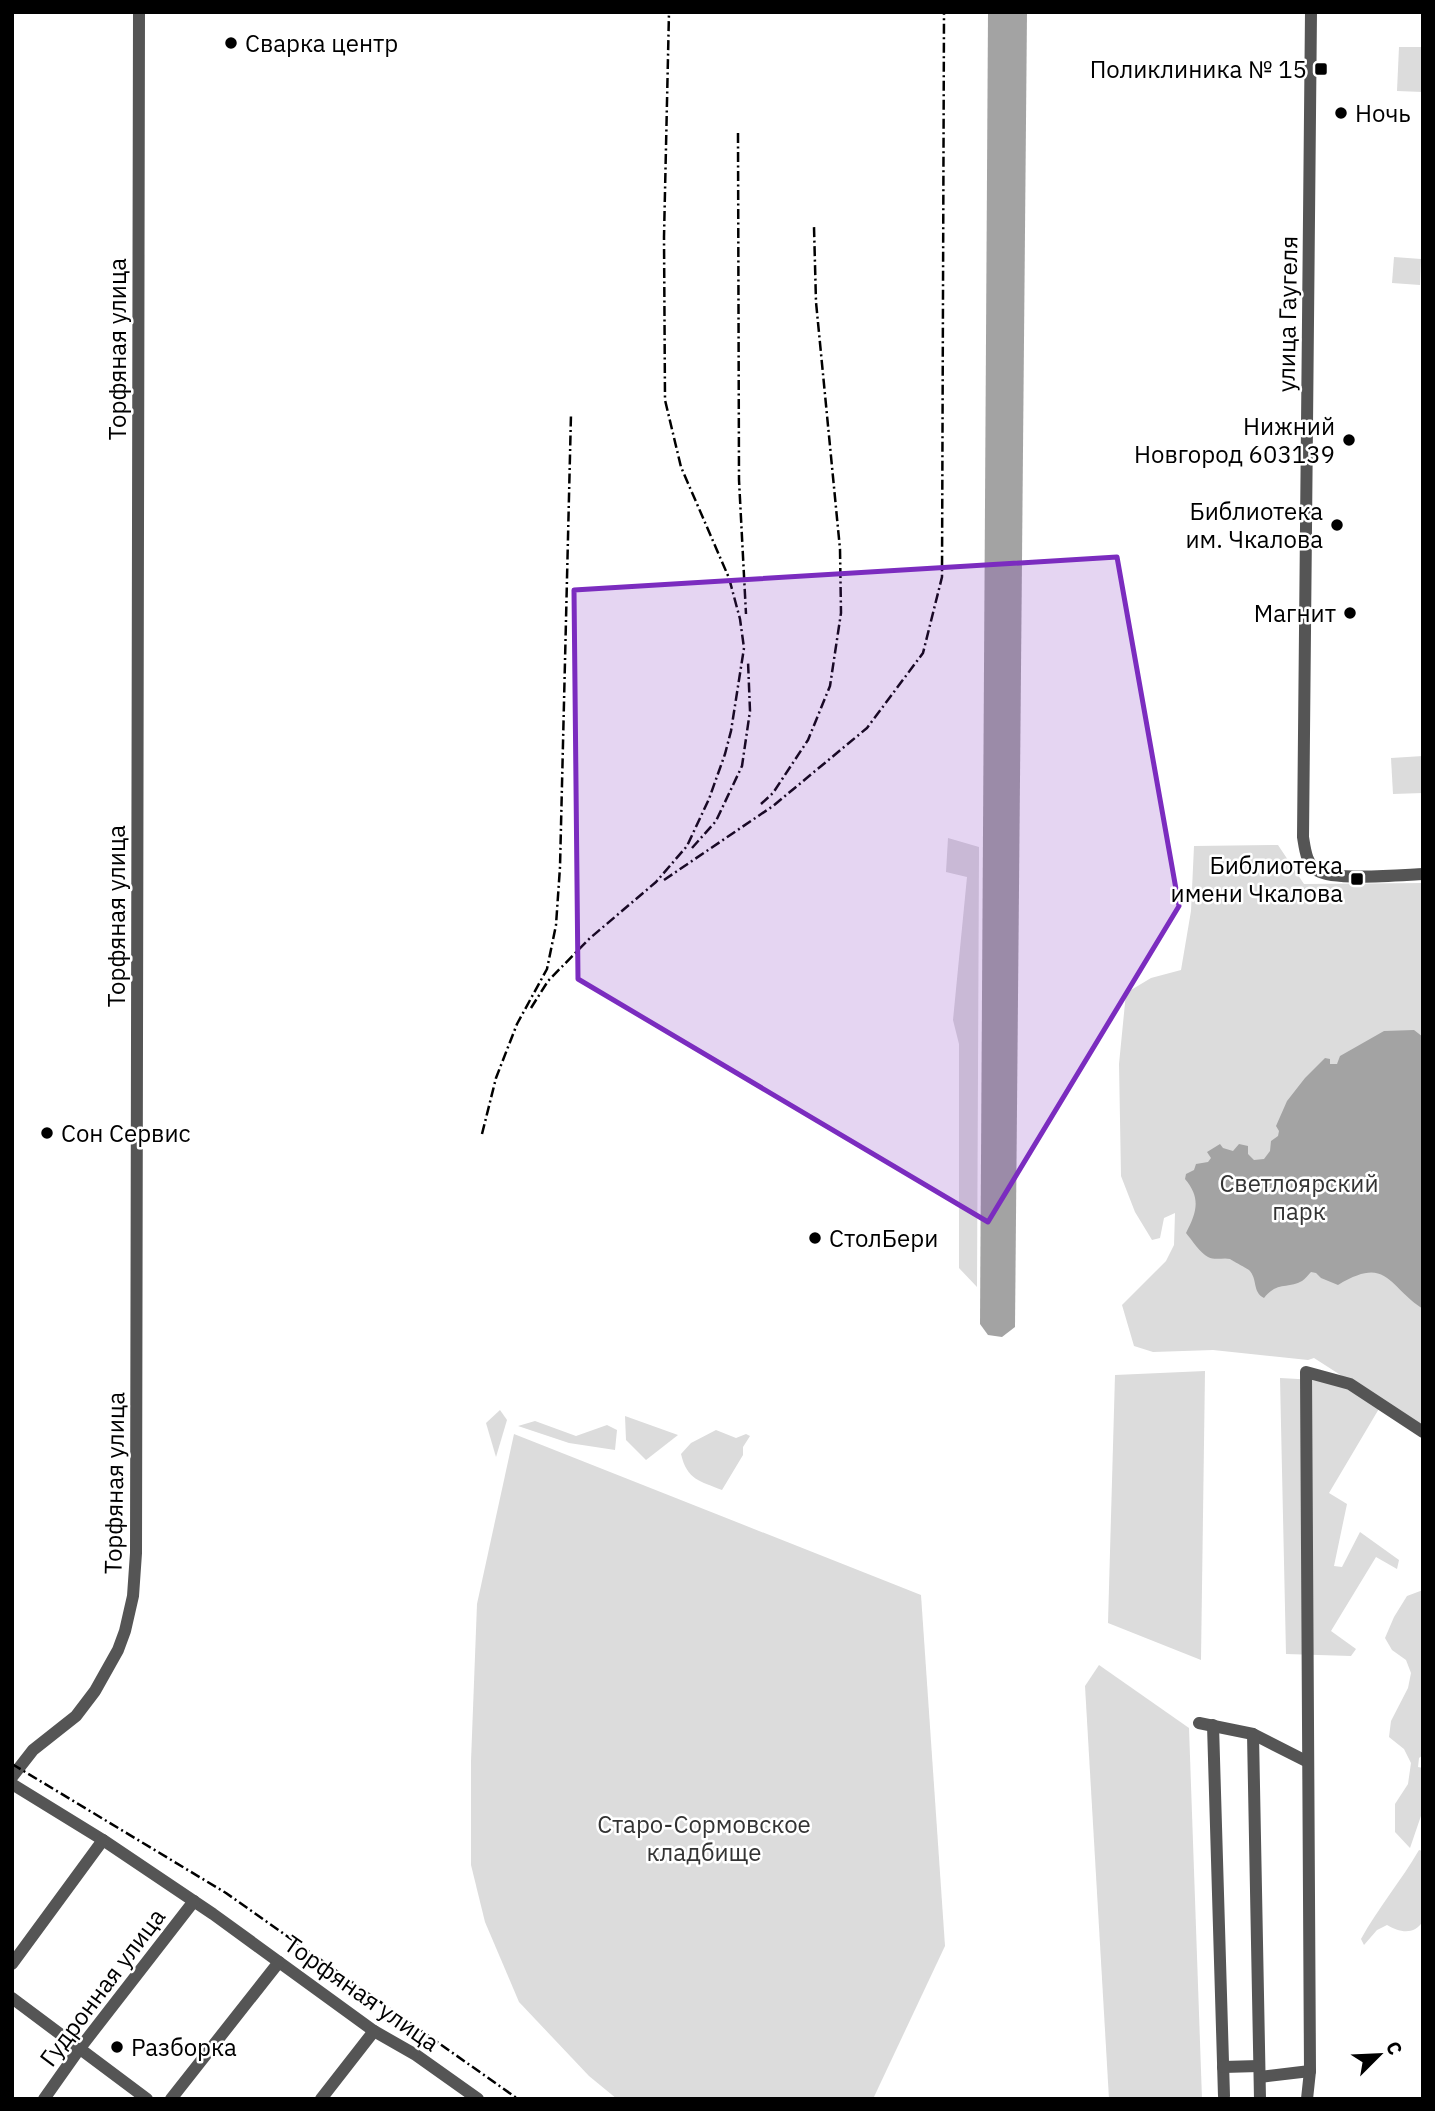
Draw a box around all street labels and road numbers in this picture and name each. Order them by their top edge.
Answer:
street label: улица Гаугеля [1270,236,1304,392]
street label: Торфяная улица [101,258,133,440]
street label: Торфяная улица [100,825,132,1007]
street label: Торфяная улица [96,1391,132,1574]
street label: Гудронная улица [32,1901,172,2073]
street label: Торфяная улица [278,1928,446,2058]

